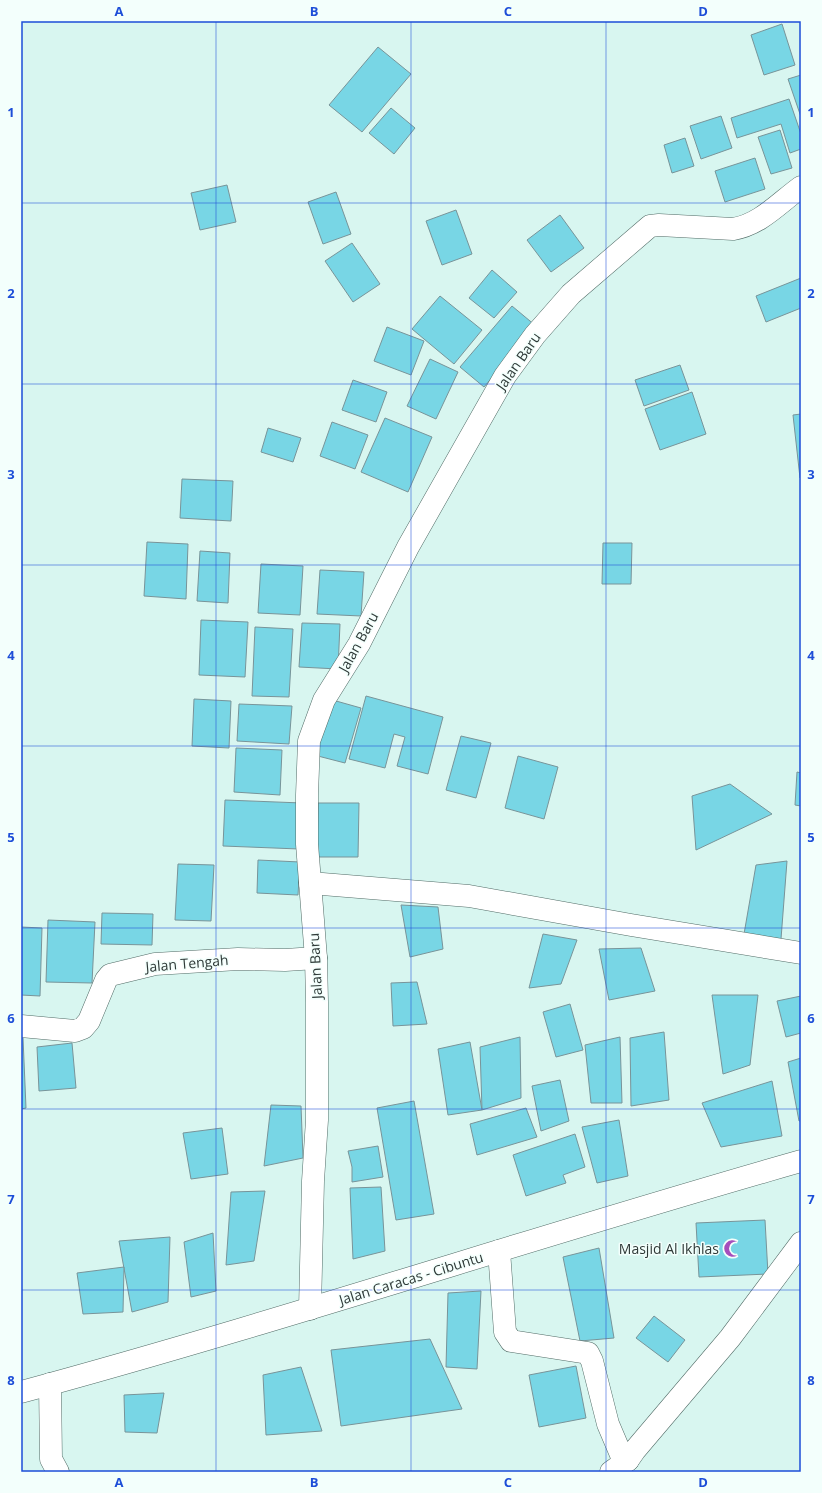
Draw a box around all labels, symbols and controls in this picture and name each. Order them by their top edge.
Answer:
text: A [115,2,124,20]
text: B [310,2,319,20]
text: C [504,2,512,20]
text: D [698,2,708,20]
text: 1 [7,103,15,121]
text: 1 [807,103,815,121]
text: 2 [7,284,15,302]
text: 2 [807,284,815,302]
street label: Jalan Baru [490,328,545,395]
text: 3 [7,465,15,483]
text: 3 [807,465,815,483]
street label: Jalan Baru [333,608,382,677]
text: 4 [7,646,15,664]
text: 4 [807,646,815,664]
text: 5 [7,828,15,846]
text: 5 [807,828,815,846]
street label: Jalan Baru [304,932,326,1002]
street label: Jalan Tengah [143,950,229,976]
text: 6 [7,1009,15,1027]
text: 6 [807,1009,815,1027]
text: 7 [7,1190,15,1208]
text: 7 [807,1190,815,1208]
mosque icon: Masjid Al Ikhlas [722,1238,742,1258]
place label: Masjid Al Ikhlas [619,1239,719,1258]
street label: Jalan Caracas - Cibuntu [335,1247,485,1310]
text: 8 [7,1371,15,1389]
text: 8 [807,1371,815,1389]
text: A [115,1473,124,1491]
text: B [310,1473,319,1491]
text: C [504,1473,512,1491]
text: D [698,1473,708,1491]

